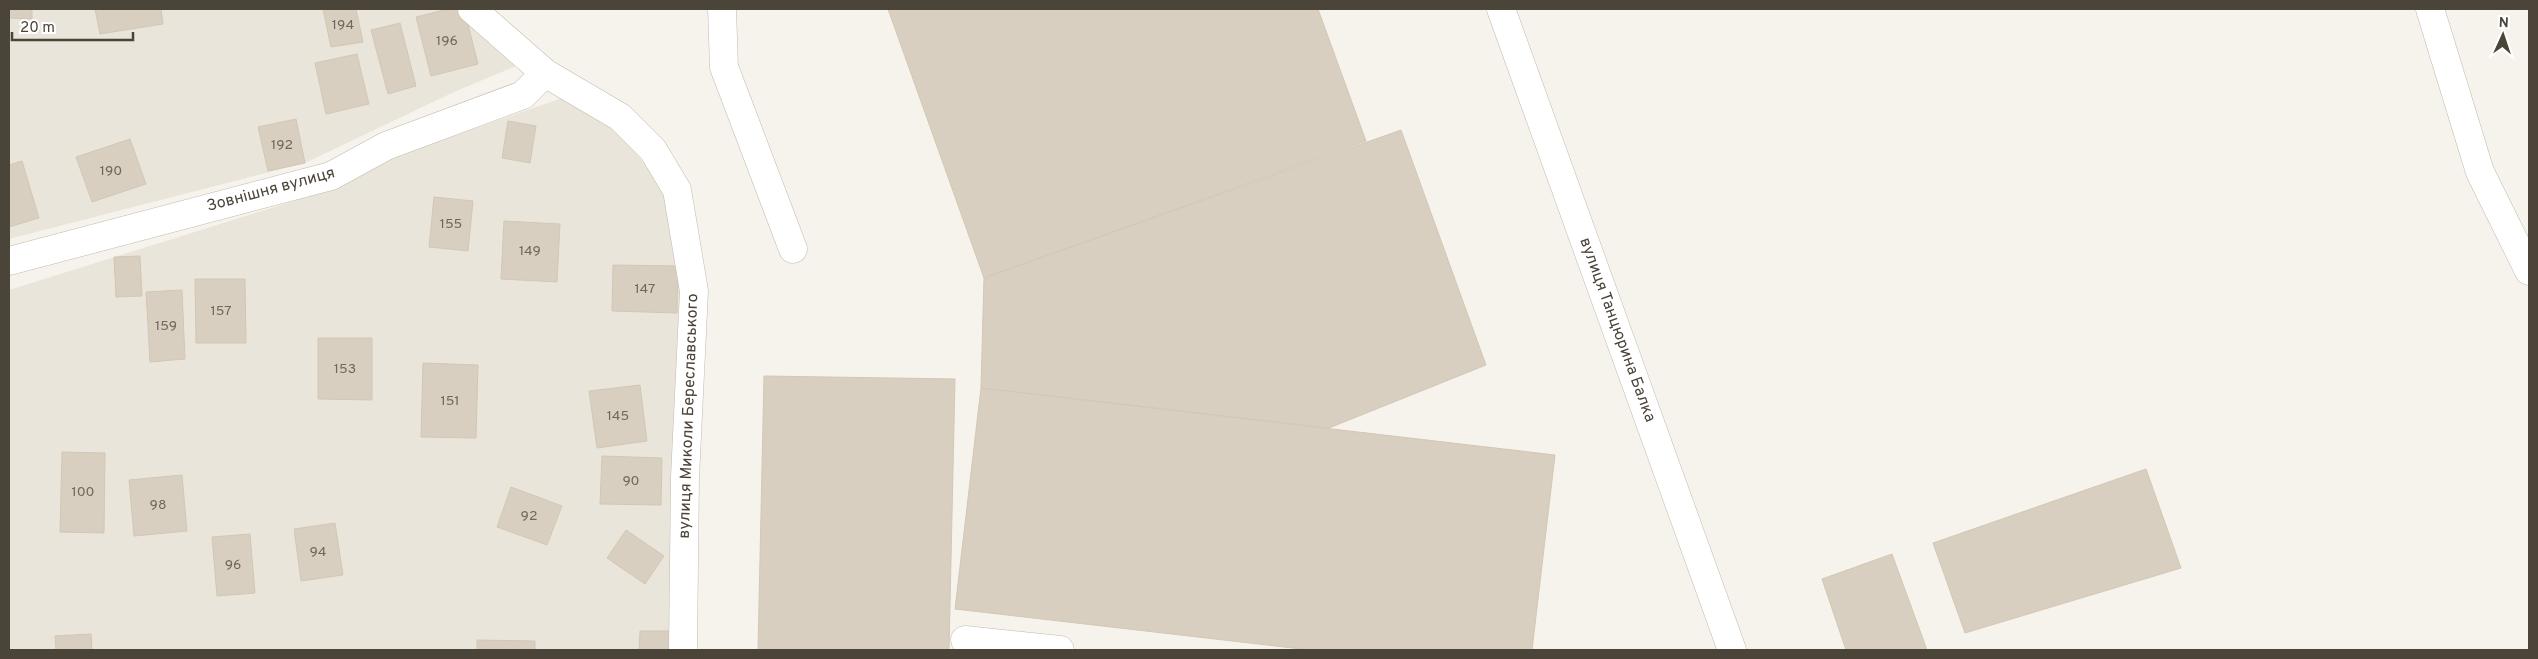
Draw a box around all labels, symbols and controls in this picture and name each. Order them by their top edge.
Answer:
scale bar [12,10,134,42]
north arrow [2478,10,2528,60]
text: N [2498,15,2509,32]
house number: 194 [332,17,354,34]
text: 20 m [20,19,55,38]
house number: 196 [436,33,458,50]
house number: 192 [271,137,293,154]
house number: 190 [100,163,122,180]
street label: Зовнішня вулиця [205,163,337,217]
house number: 155 [440,216,462,233]
street label: вулиця Танцюрина Балка [1574,235,1660,425]
house number: 149 [519,243,541,260]
house number: 147 [635,281,655,298]
street label: вулиця Миколи Береславського [675,293,703,539]
house number: 157 [210,303,232,320]
house number: 159 [155,318,177,335]
house number: 153 [334,361,356,378]
house number: 151 [440,393,460,410]
house number: 145 [607,408,629,425]
house number: 90 [622,473,640,490]
house number: 100 [71,484,95,501]
house number: 98 [150,497,166,514]
house number: 92 [521,508,537,525]
house number: 94 [309,544,327,561]
house number: 96 [225,557,241,574]

